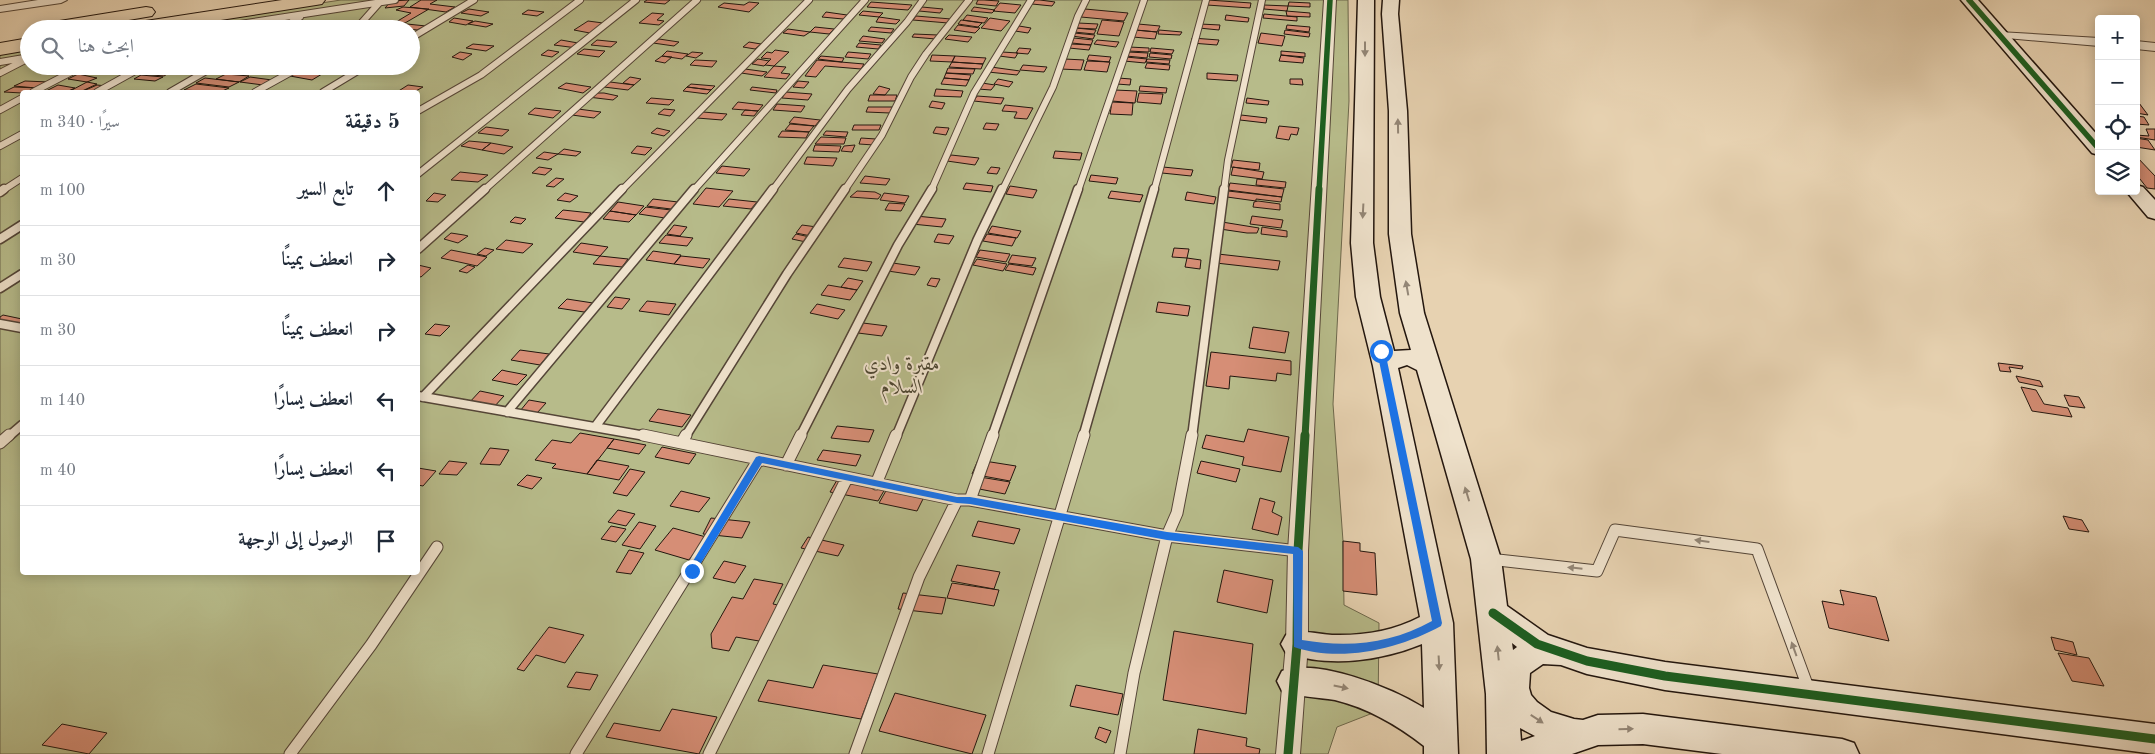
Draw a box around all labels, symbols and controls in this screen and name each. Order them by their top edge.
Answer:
map controls [2095,15,2140,195]
button: + [2095,15,2140,60]
search box [20,20,420,75]
icon: search [38,34,66,62]
text: ابحث هنا [78,38,134,57]
one-way arrow [1361,41,1369,57]
button: − [2095,60,2140,105]
button: locate [2095,105,2140,150]
text: 5 دقيقة [345,112,400,133]
text: سيرًا · 340 m [40,115,120,131]
one-way arrow [1394,117,1402,133]
button: layers [2095,150,2140,195]
icon: ahead [372,177,400,205]
text: تابع السير [298,181,353,200]
text: 100 m [40,183,85,199]
one-way arrow [1359,203,1367,219]
icon: right [372,247,400,275]
text: انعطف يمينًا [281,251,353,270]
text: 30 m [40,253,76,269]
one-way arrow [1403,279,1411,295]
icon: right [372,317,400,345]
text: انعطف يمينًا [281,321,353,340]
text: 30 m [40,323,76,339]
route start [1370,340,1393,363]
park label: مقبرة وادي السلام [864,355,940,404]
icon: left [372,387,400,415]
text: انعطف يسارًا [274,391,353,410]
text: 140 m [40,393,85,409]
icon: left [372,457,400,485]
text: انعطف يسارًا [274,461,353,480]
text: 40 m [40,463,76,479]
one-way arrow [1463,486,1471,501]
icon: arrive [372,527,400,555]
text: الوصول إلى الوجهة [238,531,353,550]
one-way arrow [1693,537,1709,545]
route end [681,560,704,583]
one-way arrow [1567,564,1583,572]
one-way arrow [1790,641,1798,656]
one-way arrow [1494,645,1502,661]
one-way arrow [1436,656,1444,672]
one-way arrow [1334,683,1349,691]
one-way arrow [1530,714,1543,724]
one-way arrow [1618,725,1634,733]

